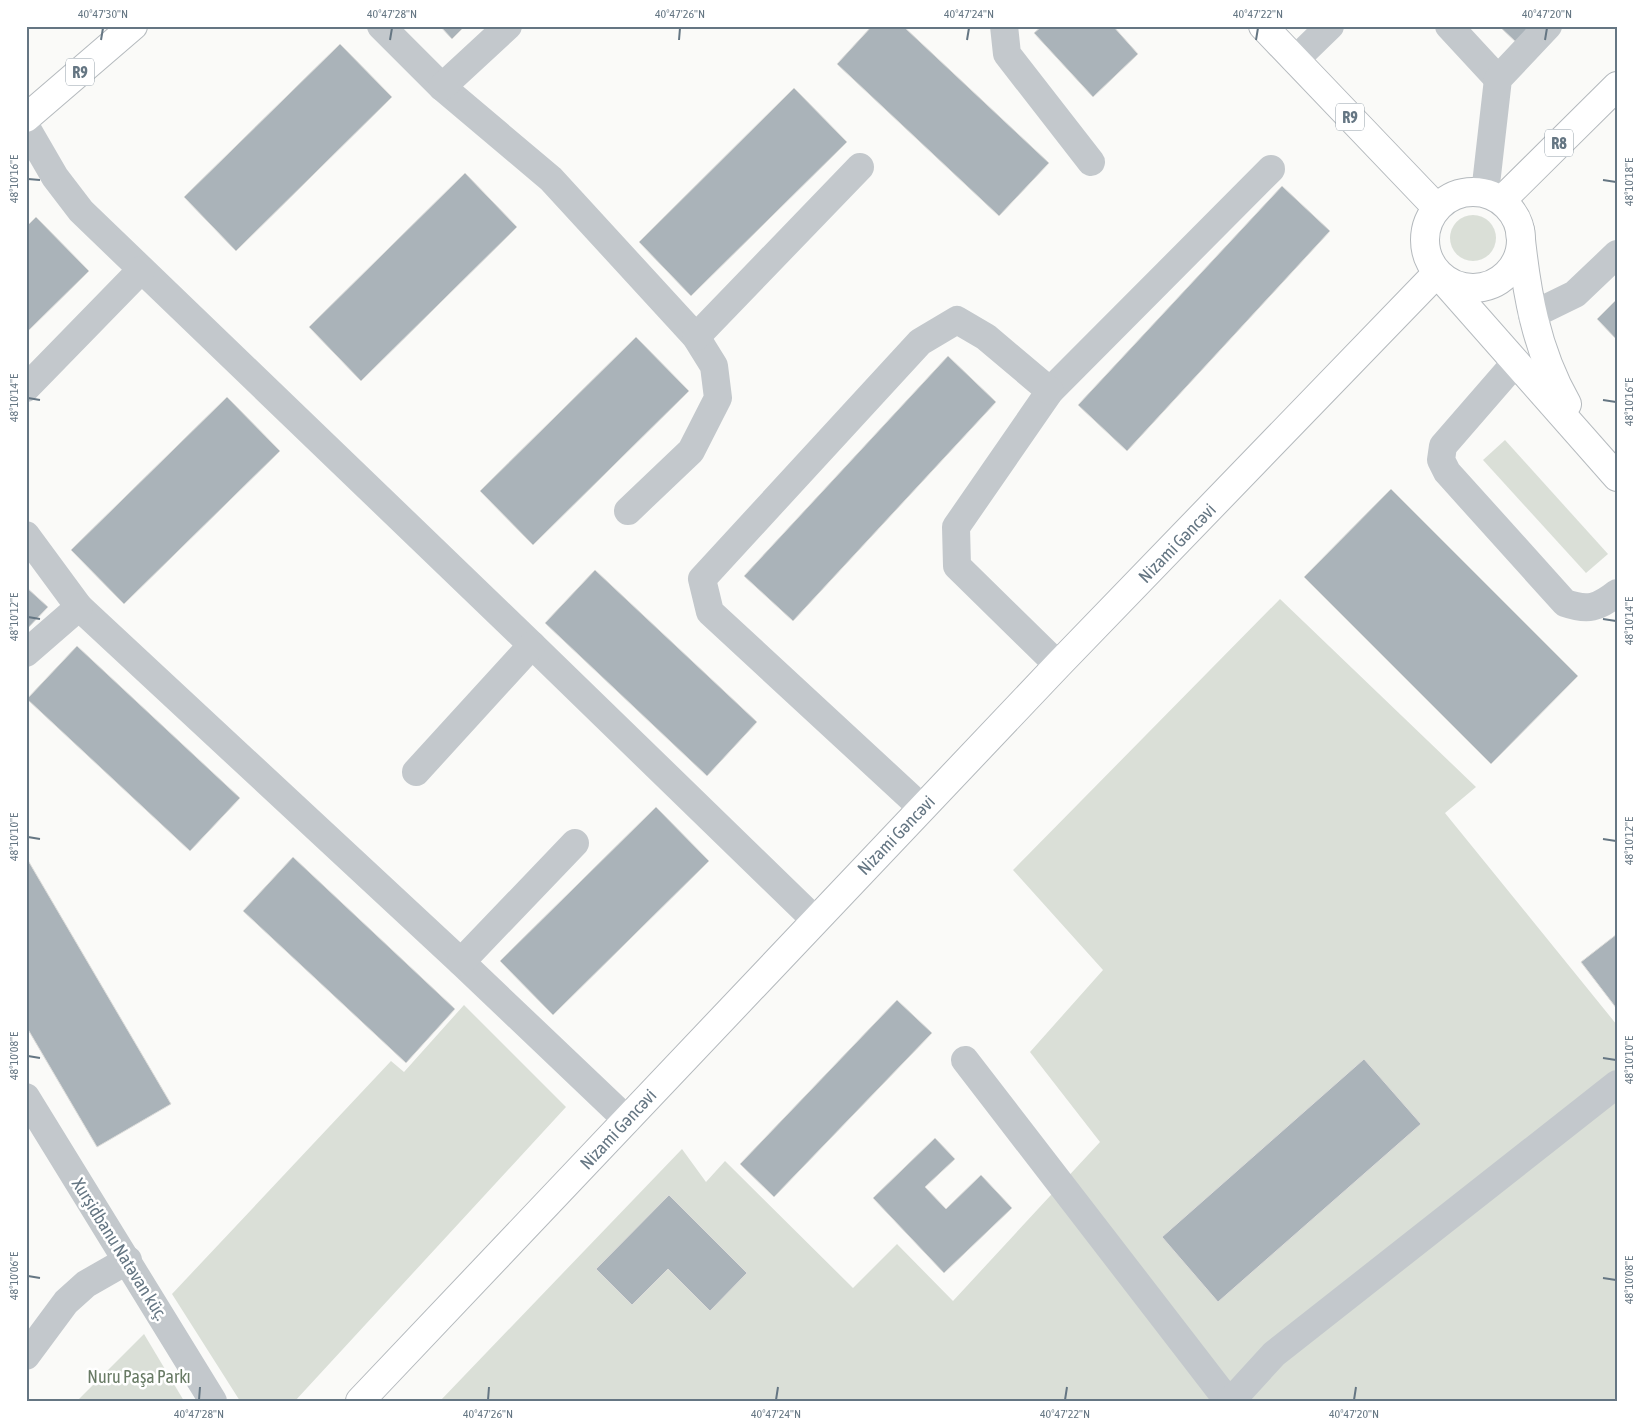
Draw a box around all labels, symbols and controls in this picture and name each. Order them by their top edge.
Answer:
text: 40°47'30"N [78,7,128,21]
text: 40°47'28"N [367,7,417,21]
text: 40°47'26"N [655,7,705,21]
text: 40°47'24"N [944,7,994,21]
text: 40°47'22"N [1233,7,1283,21]
text: 40°47'20"N [1522,7,1572,21]
road number: R9 [66,58,94,86]
road number: R9 [1336,104,1364,130]
road number: R8 [1545,130,1573,156]
text: 48°10'16"E [7,155,21,203]
text: 48°10'18"E [1622,158,1636,206]
text: 48°10'14"E [7,374,21,422]
text: 48°10'16"E [1622,378,1636,426]
street label: Nizami Gəncəvi [1134,499,1220,587]
text: 48°10'12"E [7,593,21,641]
text: 48°10'14"E [1622,597,1636,645]
street label: Nizami Gəncəvi [853,791,939,879]
text: 48°10'10"E [7,813,21,861]
text: 48°10'12"E [1622,817,1636,865]
text: 48°10'08"E [7,1032,21,1080]
text: 48°10'10"E [1622,1036,1636,1084]
street label: Nizami Gəncəvi [576,1085,660,1173]
street label: Xurşidbanu Natəvan küç. [68,1174,172,1324]
text: 48°10'06"E [7,1252,21,1300]
text: 48°10'08"E [1622,1256,1636,1304]
park label: Nuru Paşa Parkı [87,1366,191,1387]
text: 40°47'28"N [174,1407,224,1421]
text: 40°47'26"N [463,1407,513,1421]
text: 40°47'24"N [751,1407,801,1421]
text: 40°47'22"N [1040,1407,1090,1421]
text: 40°47'20"N [1329,1407,1379,1421]

